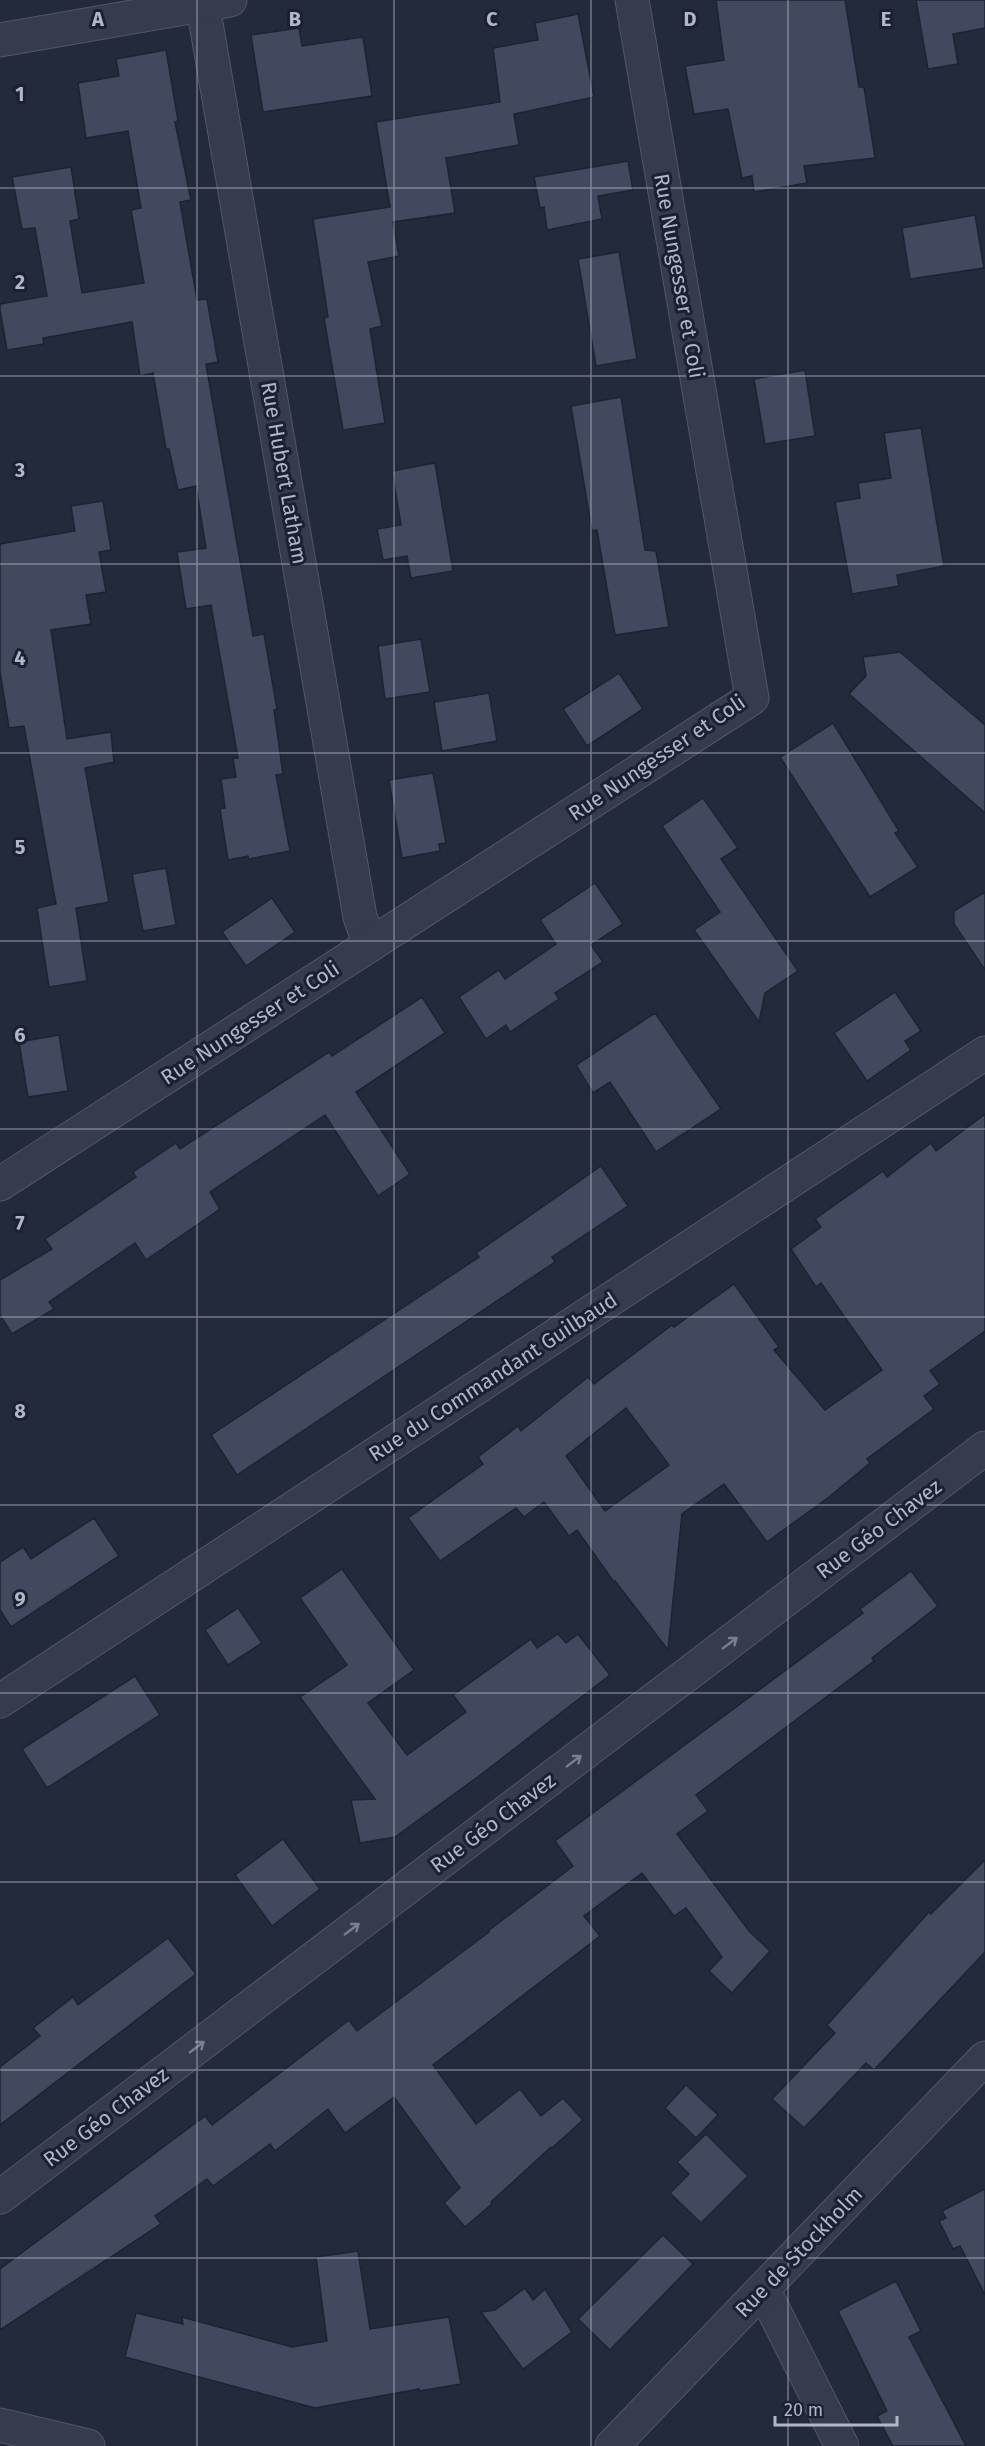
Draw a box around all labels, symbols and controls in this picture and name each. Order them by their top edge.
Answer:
text: A [91,7,105,31]
text: B [289,7,301,31]
text: C [486,7,498,31]
text: D [683,7,697,31]
text: E [881,7,891,31]
text: 1 [15,82,25,106]
street label: Rue Nungesser et Coli [648,171,710,381]
text: 2 [15,270,25,294]
street label: Rue Hubert Latham [255,380,313,566]
text: 3 [14,458,25,482]
text: 4 [14,646,26,670]
street label: Rue Nungesser et Coli [564,689,750,827]
text: 5 [15,835,26,859]
street label: Rue Nungesser et Coli [156,956,344,1090]
text: 6 [14,1023,26,1047]
text: 7 [15,1211,25,1235]
street label: Rue du Commandant Guilbaud [364,1287,622,1467]
text: 8 [14,1399,26,1423]
street label: Rue Géo Chavez [811,1473,947,1585]
text: 9 [14,1587,26,1611]
one-way arrow [721,1636,737,1649]
one-way arrow [566,1754,582,1767]
street label: Rue Géo Chavez [425,1767,561,1879]
one-way arrow [344,1923,360,1936]
one-way arrow [189,2041,205,2054]
street label: Rue Géo Chavez [38,2061,174,2173]
street label: Rue de Stockholm [730,2181,868,2323]
scale bar [775,2389,896,2427]
text: 20 m [784,2399,823,2421]

